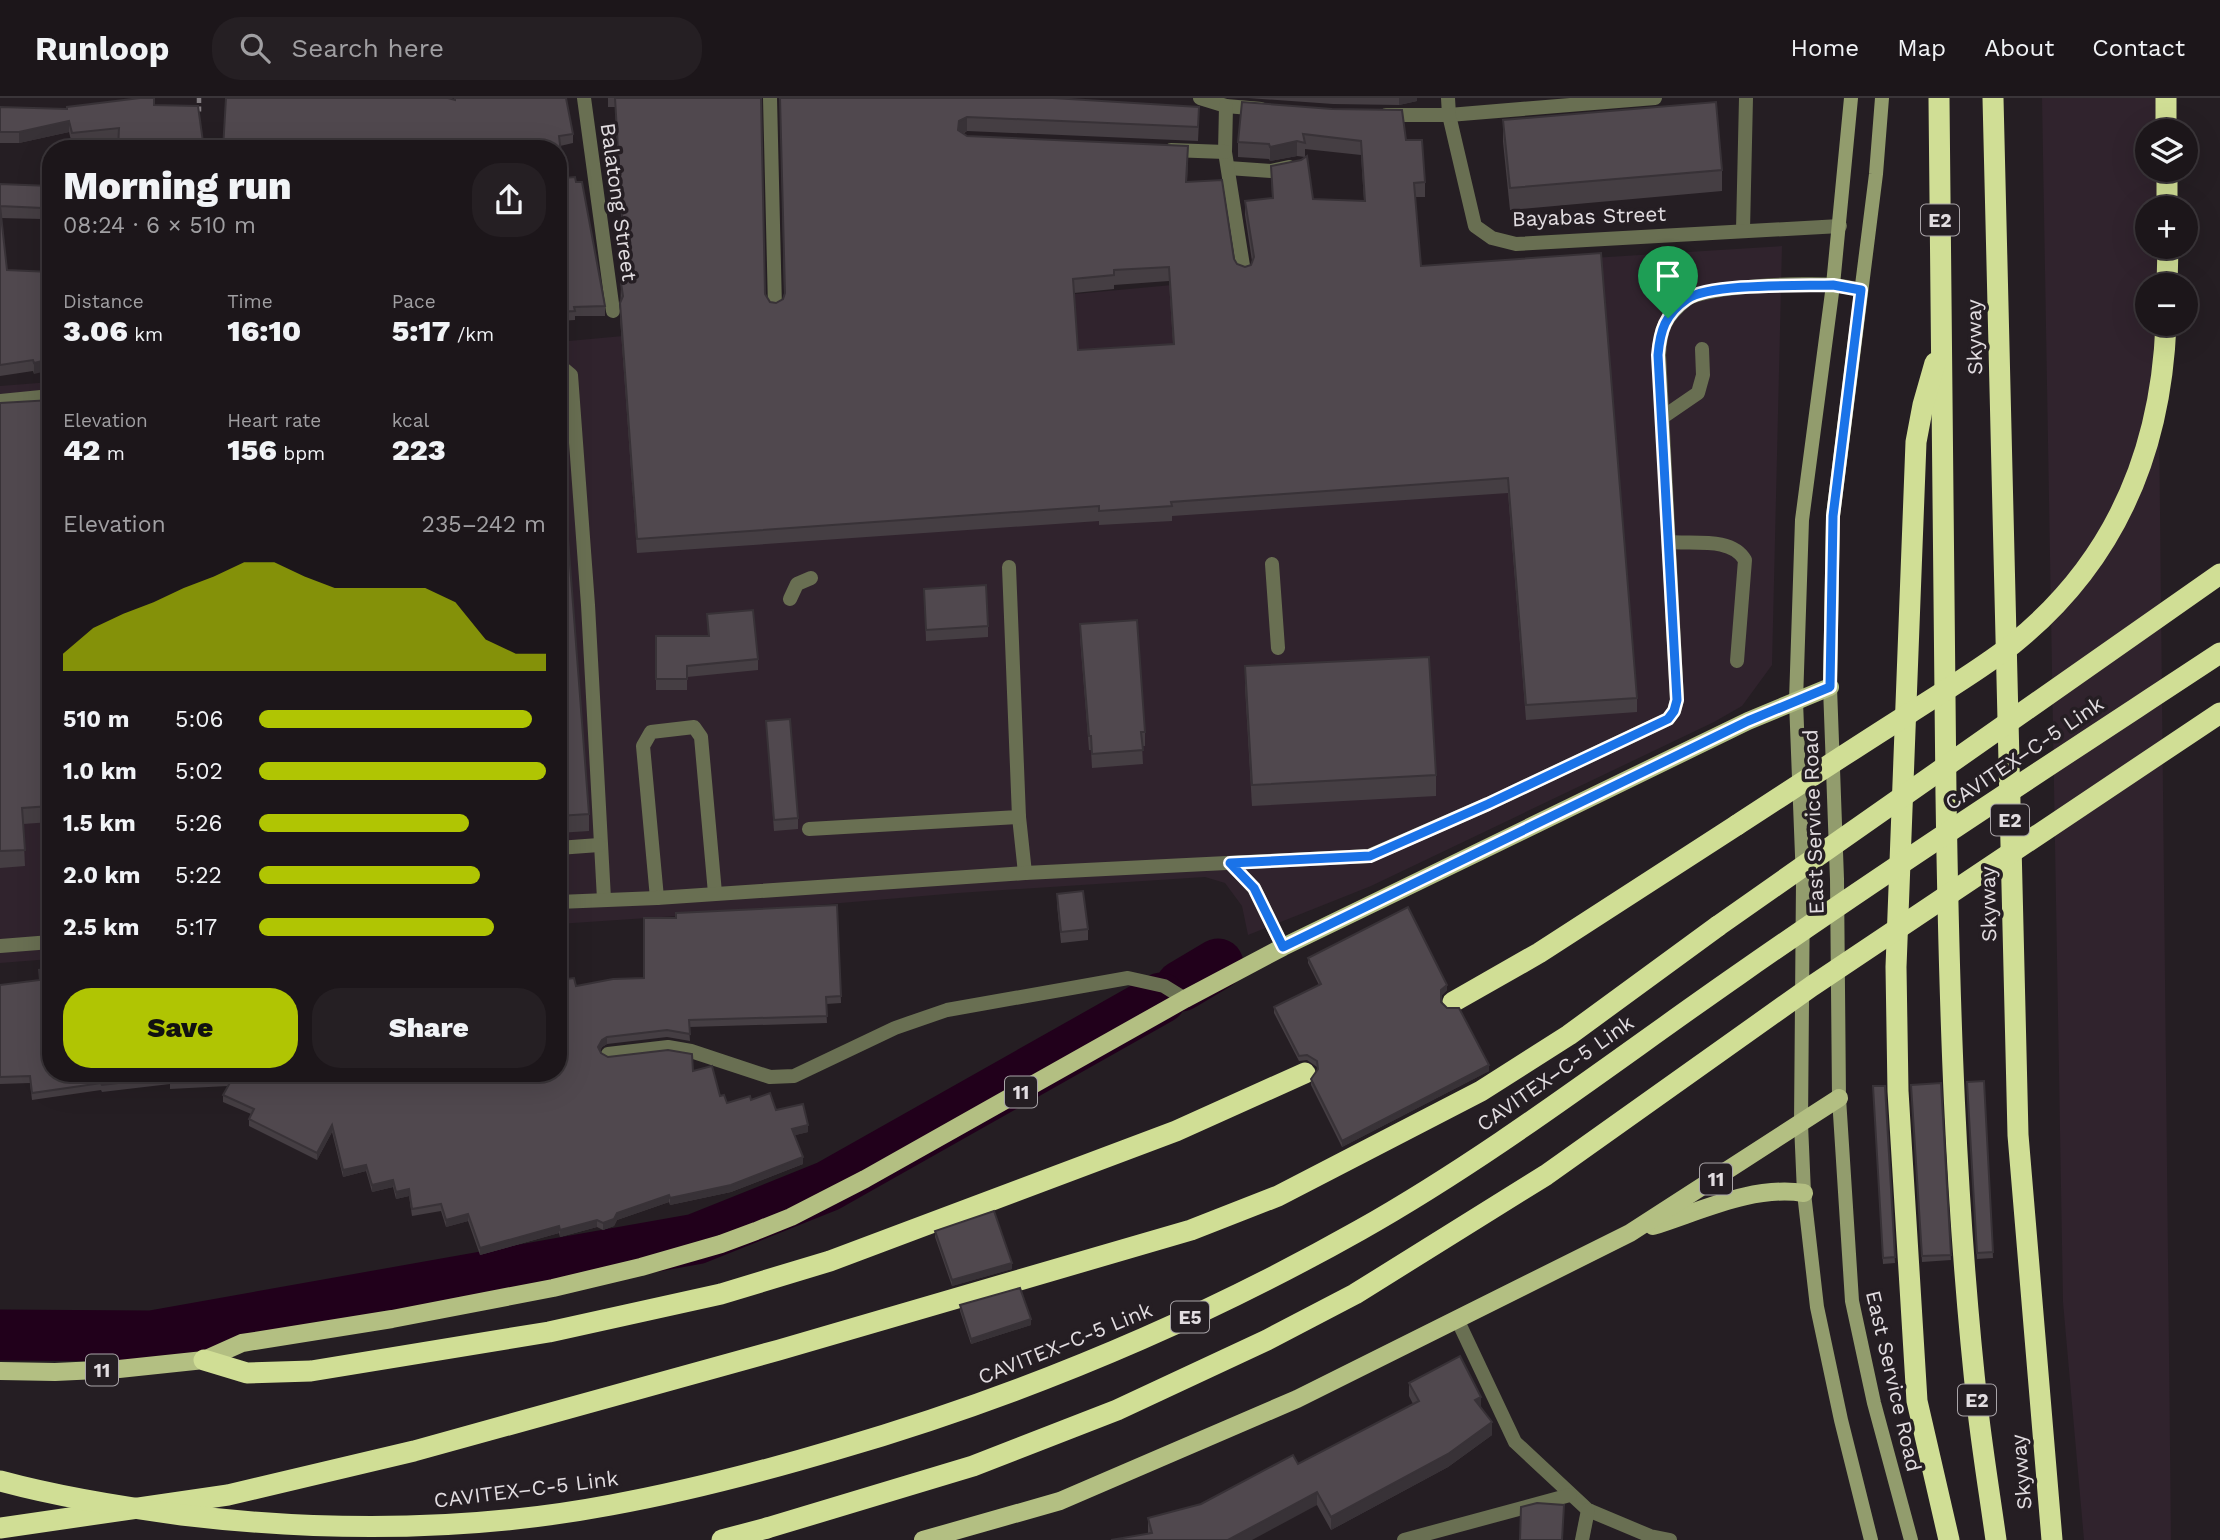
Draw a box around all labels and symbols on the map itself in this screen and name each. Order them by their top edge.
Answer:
street label: Balatong Street [596,121,643,283]
street label: Bayabas Street [1512,201,1667,231]
road number: E2 [1921,204,1959,236]
pin [1638,246,1698,318]
street label: Skyway [1961,299,1987,375]
street label: CAVITEX–C-5 Link [1940,691,2108,815]
street label: East Service Road [1797,729,1829,915]
road number: E2 [1991,804,2029,835]
street label: Skyway [1975,866,2001,942]
street label: CAVITEX–C-5 Link [1472,1010,1638,1136]
road number: 11 [1005,1076,1037,1108]
road number: 11 [1700,1163,1732,1194]
street label: East Service Road [1861,1288,1927,1474]
street label: CAVITEX–C-5 Link [974,1297,1156,1389]
road number: E5 [1171,1302,1209,1332]
road number: 11 [86,1354,118,1386]
road number: E2 [1958,1384,1996,1416]
street label: Skyway [2005,1433,2037,1511]
street label: CAVITEX–C-5 Link [432,1465,620,1513]

